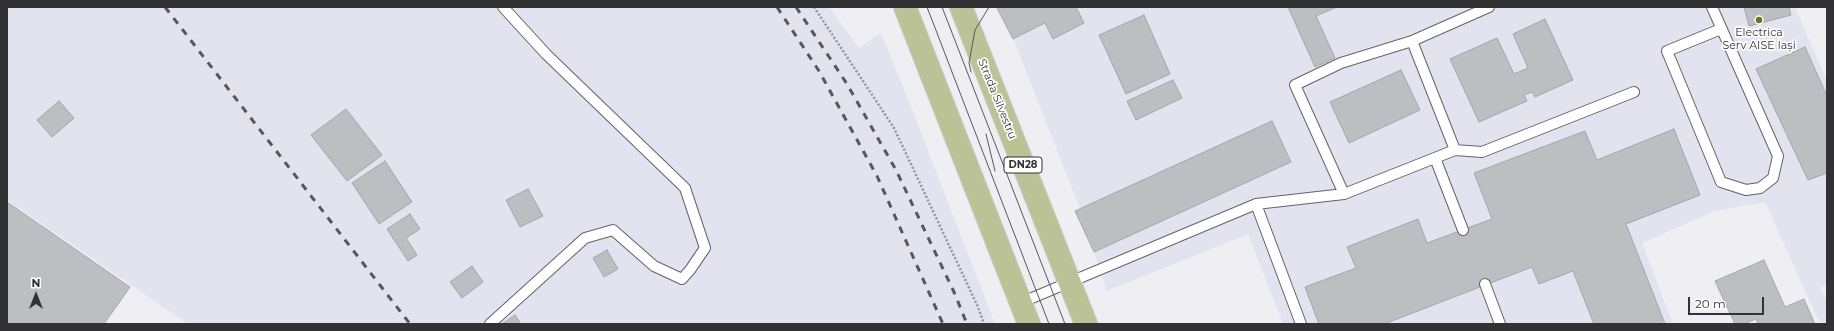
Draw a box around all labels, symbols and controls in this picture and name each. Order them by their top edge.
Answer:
marker: Electrica Serv AISE Iași [1754,15,1764,25]
place label: Electrica Serv AISE Iași [1722,26,1796,52]
street label: Strada Silvestru [975,57,1019,141]
road number: DN28 [1004,157,1042,173]
north arrow [16,275,56,315]
text: N [32,276,40,290]
scale bar [1690,289,1766,315]
text: 20 m [1695,296,1726,311]

